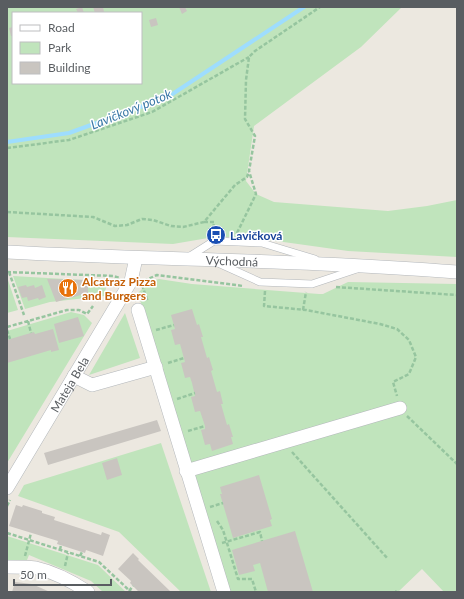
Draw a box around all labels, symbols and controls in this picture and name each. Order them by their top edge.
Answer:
legend [12,12,142,84]
text: Road [48,20,75,35]
text: Park [48,40,72,55]
text: Building [48,60,91,75]
water label: Lavičkový potok [88,85,175,133]
bus stop icon: Lavičková [205,224,227,246]
place label: Lavičková [230,228,282,243]
street label: Východná [205,252,258,269]
place label: Alcatraz Pizza and Burgers [81,274,156,303]
restaurant icon: Alcatraz Pizza and Burgers [57,277,79,299]
street label: Mateja Bela [47,354,92,415]
scale bar [14,561,111,587]
text: 50 m [20,567,47,582]

